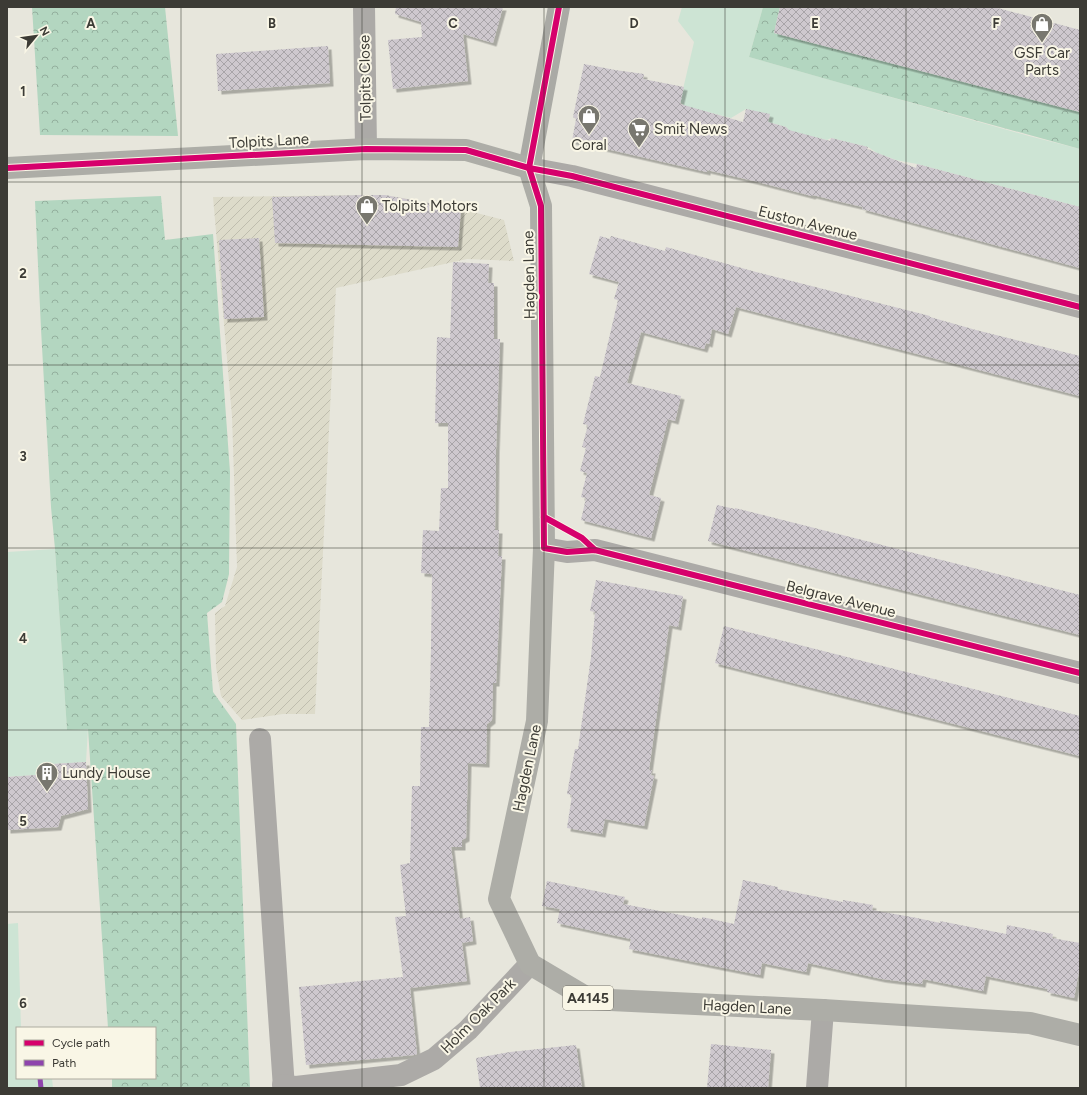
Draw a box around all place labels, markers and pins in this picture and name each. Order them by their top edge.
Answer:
shop icon: GSF Car Parts [1029,11,1055,44]
place label: GSF Car Parts [1014,44,1070,79]
shop icon: Coral [576,103,602,136]
supermarket icon: Smit News [626,116,652,149]
place label: Smit News [654,120,727,138]
place label: Coral [571,136,607,154]
shop icon: Tolpits Motors [354,193,380,226]
place label: Tolpits Motors [382,197,478,215]
building icon: Lundy House [34,760,60,793]
place label: Lundy House [62,764,150,782]

